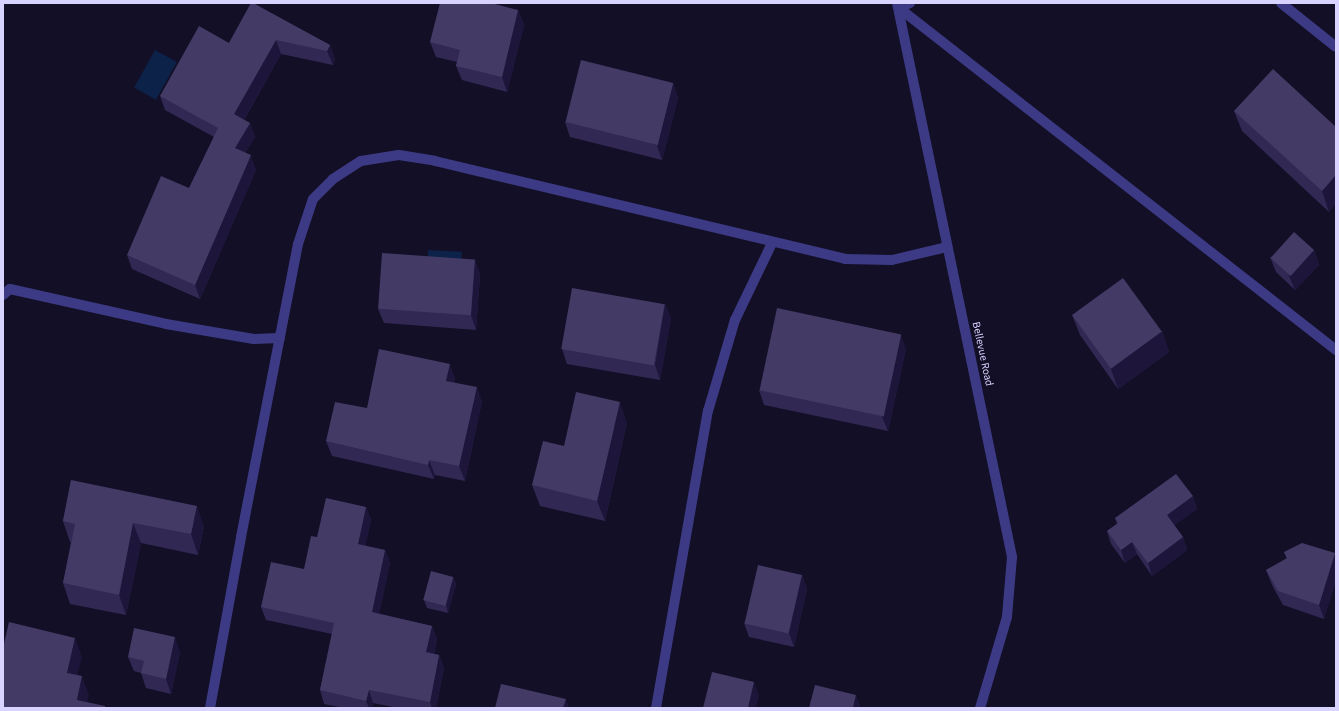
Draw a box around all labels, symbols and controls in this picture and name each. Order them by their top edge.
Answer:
street label: Bellevue Road [969,321,995,387]

